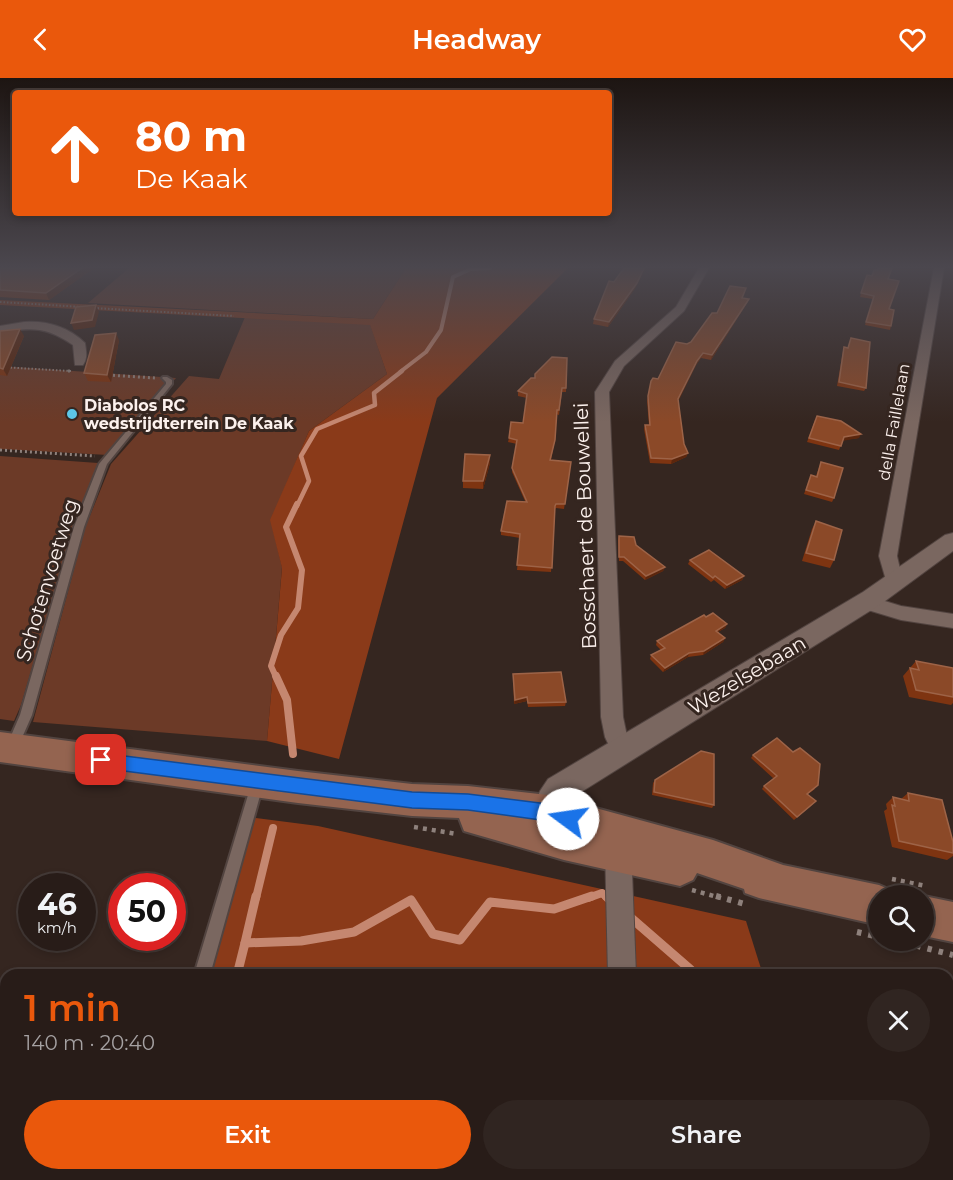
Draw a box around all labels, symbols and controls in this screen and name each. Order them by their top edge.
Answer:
icon: back [24,23,57,56]
text: Headway [412,23,541,56]
icon: heart [896,23,929,56]
text: 80 m [135,110,247,162]
icon: ahead [36,114,114,192]
text: De Kaak [135,162,248,195]
street label: della Faillelaan [874,362,914,482]
place label: Diabolos RC wedstrijdterrein De Kaak [84,396,294,433]
street label: Bosschaert de Bouwellei [569,402,601,650]
marker: Diabolos RC wedstrijdterrein De Kaak [65,407,79,421]
street label: Schotenvoetweg [11,496,83,664]
street label: Wezelsebaan [684,630,810,720]
pin [75,734,126,785]
icon: arrive [84,743,117,776]
position arrow [536,787,600,851]
speed limit sign: 50 [108,873,186,951]
map controls [868,885,934,951]
button: search [868,885,934,951]
text: 46 [37,886,77,923]
text: km/h [37,918,77,937]
text: 1 min [24,986,121,1030]
button: close [867,989,930,1052]
text: 140 m · 20:40 [24,1031,155,1055]
button: Exit [24,1100,471,1169]
button: Share [483,1100,930,1169]

